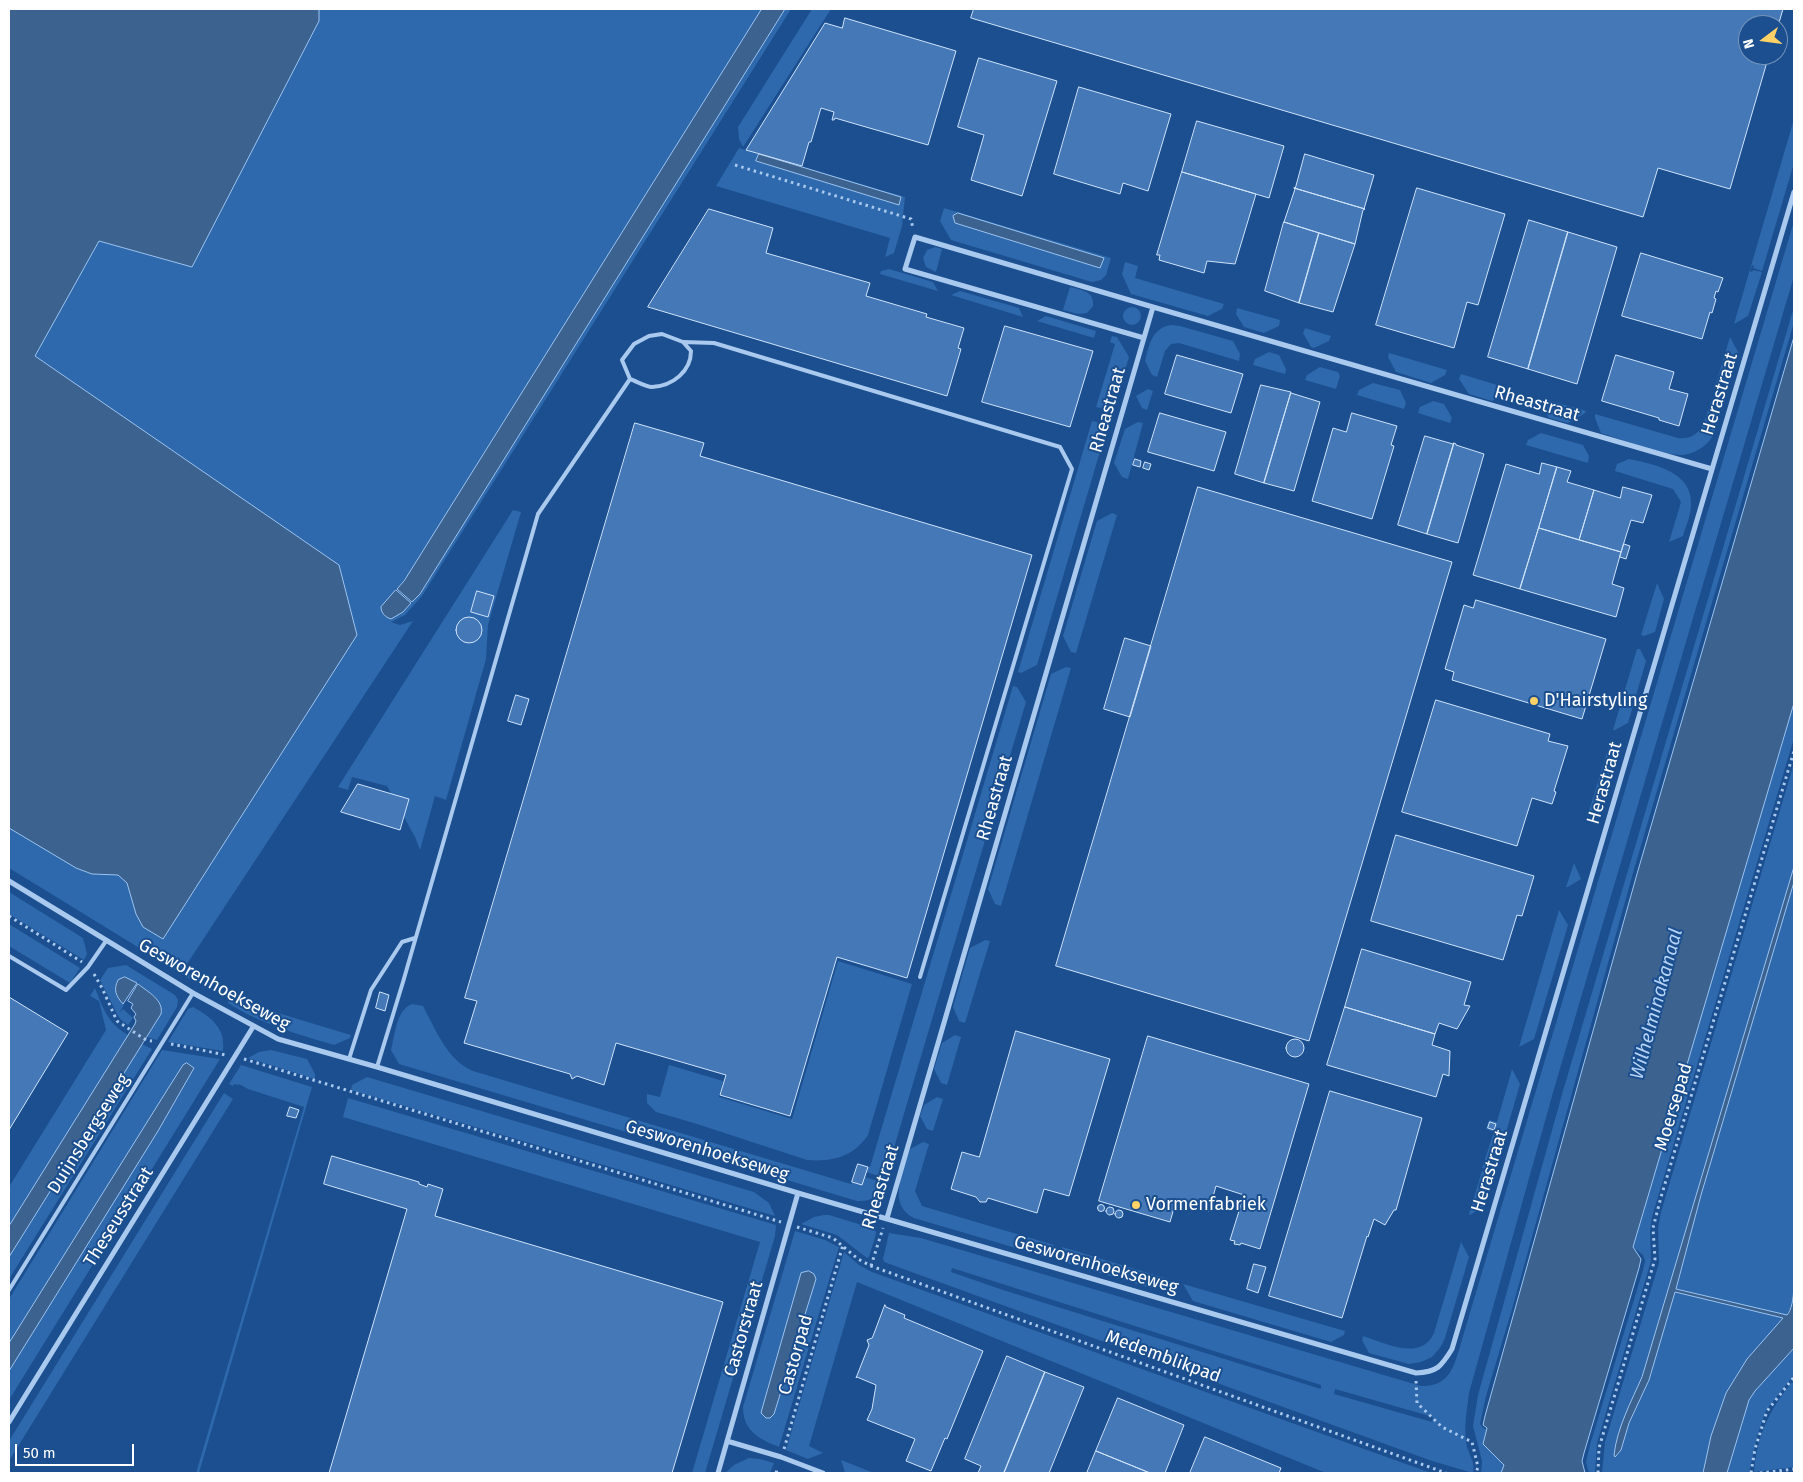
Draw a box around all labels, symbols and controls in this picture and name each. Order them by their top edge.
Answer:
north arrow [1738,15,1788,65]
text: N [1740,37,1758,50]
street label: Herastraat [1697,350,1743,438]
street label: Rheastraat [1086,365,1130,455]
street label: Rheastraat [1492,382,1582,426]
place label: D'Hairstyling [1544,690,1647,712]
marker: D'Hairstyling [1528,695,1540,707]
street label: Herastraat [1583,739,1627,827]
street label: Rheastraat [973,753,1017,843]
water label: Wilhelminakanaal [1626,926,1688,1082]
street label: Gesworenhoekseweg [134,934,294,1036]
street label: Moersepad [1650,1061,1698,1153]
street label: Duijnsbergseweg [43,1070,135,1198]
street label: Gesworenhoekseweg [623,1116,791,1186]
street label: Herastraat [1467,1127,1513,1215]
street label: Rheastraat [858,1142,904,1232]
street label: Theseusstraat [80,1163,158,1271]
place label: Vormenfabriek [1146,1194,1266,1216]
marker: Vormenfabriek [1130,1199,1142,1211]
street label: Gesworenhoekseweg [1011,1231,1181,1299]
street label: Castorstraat [720,1279,768,1379]
street label: Castorpad [774,1312,818,1398]
street label: Medemblikpad [1102,1326,1224,1388]
scale bar [18,1434,136,1466]
text: 50 m [23,1444,56,1462]

